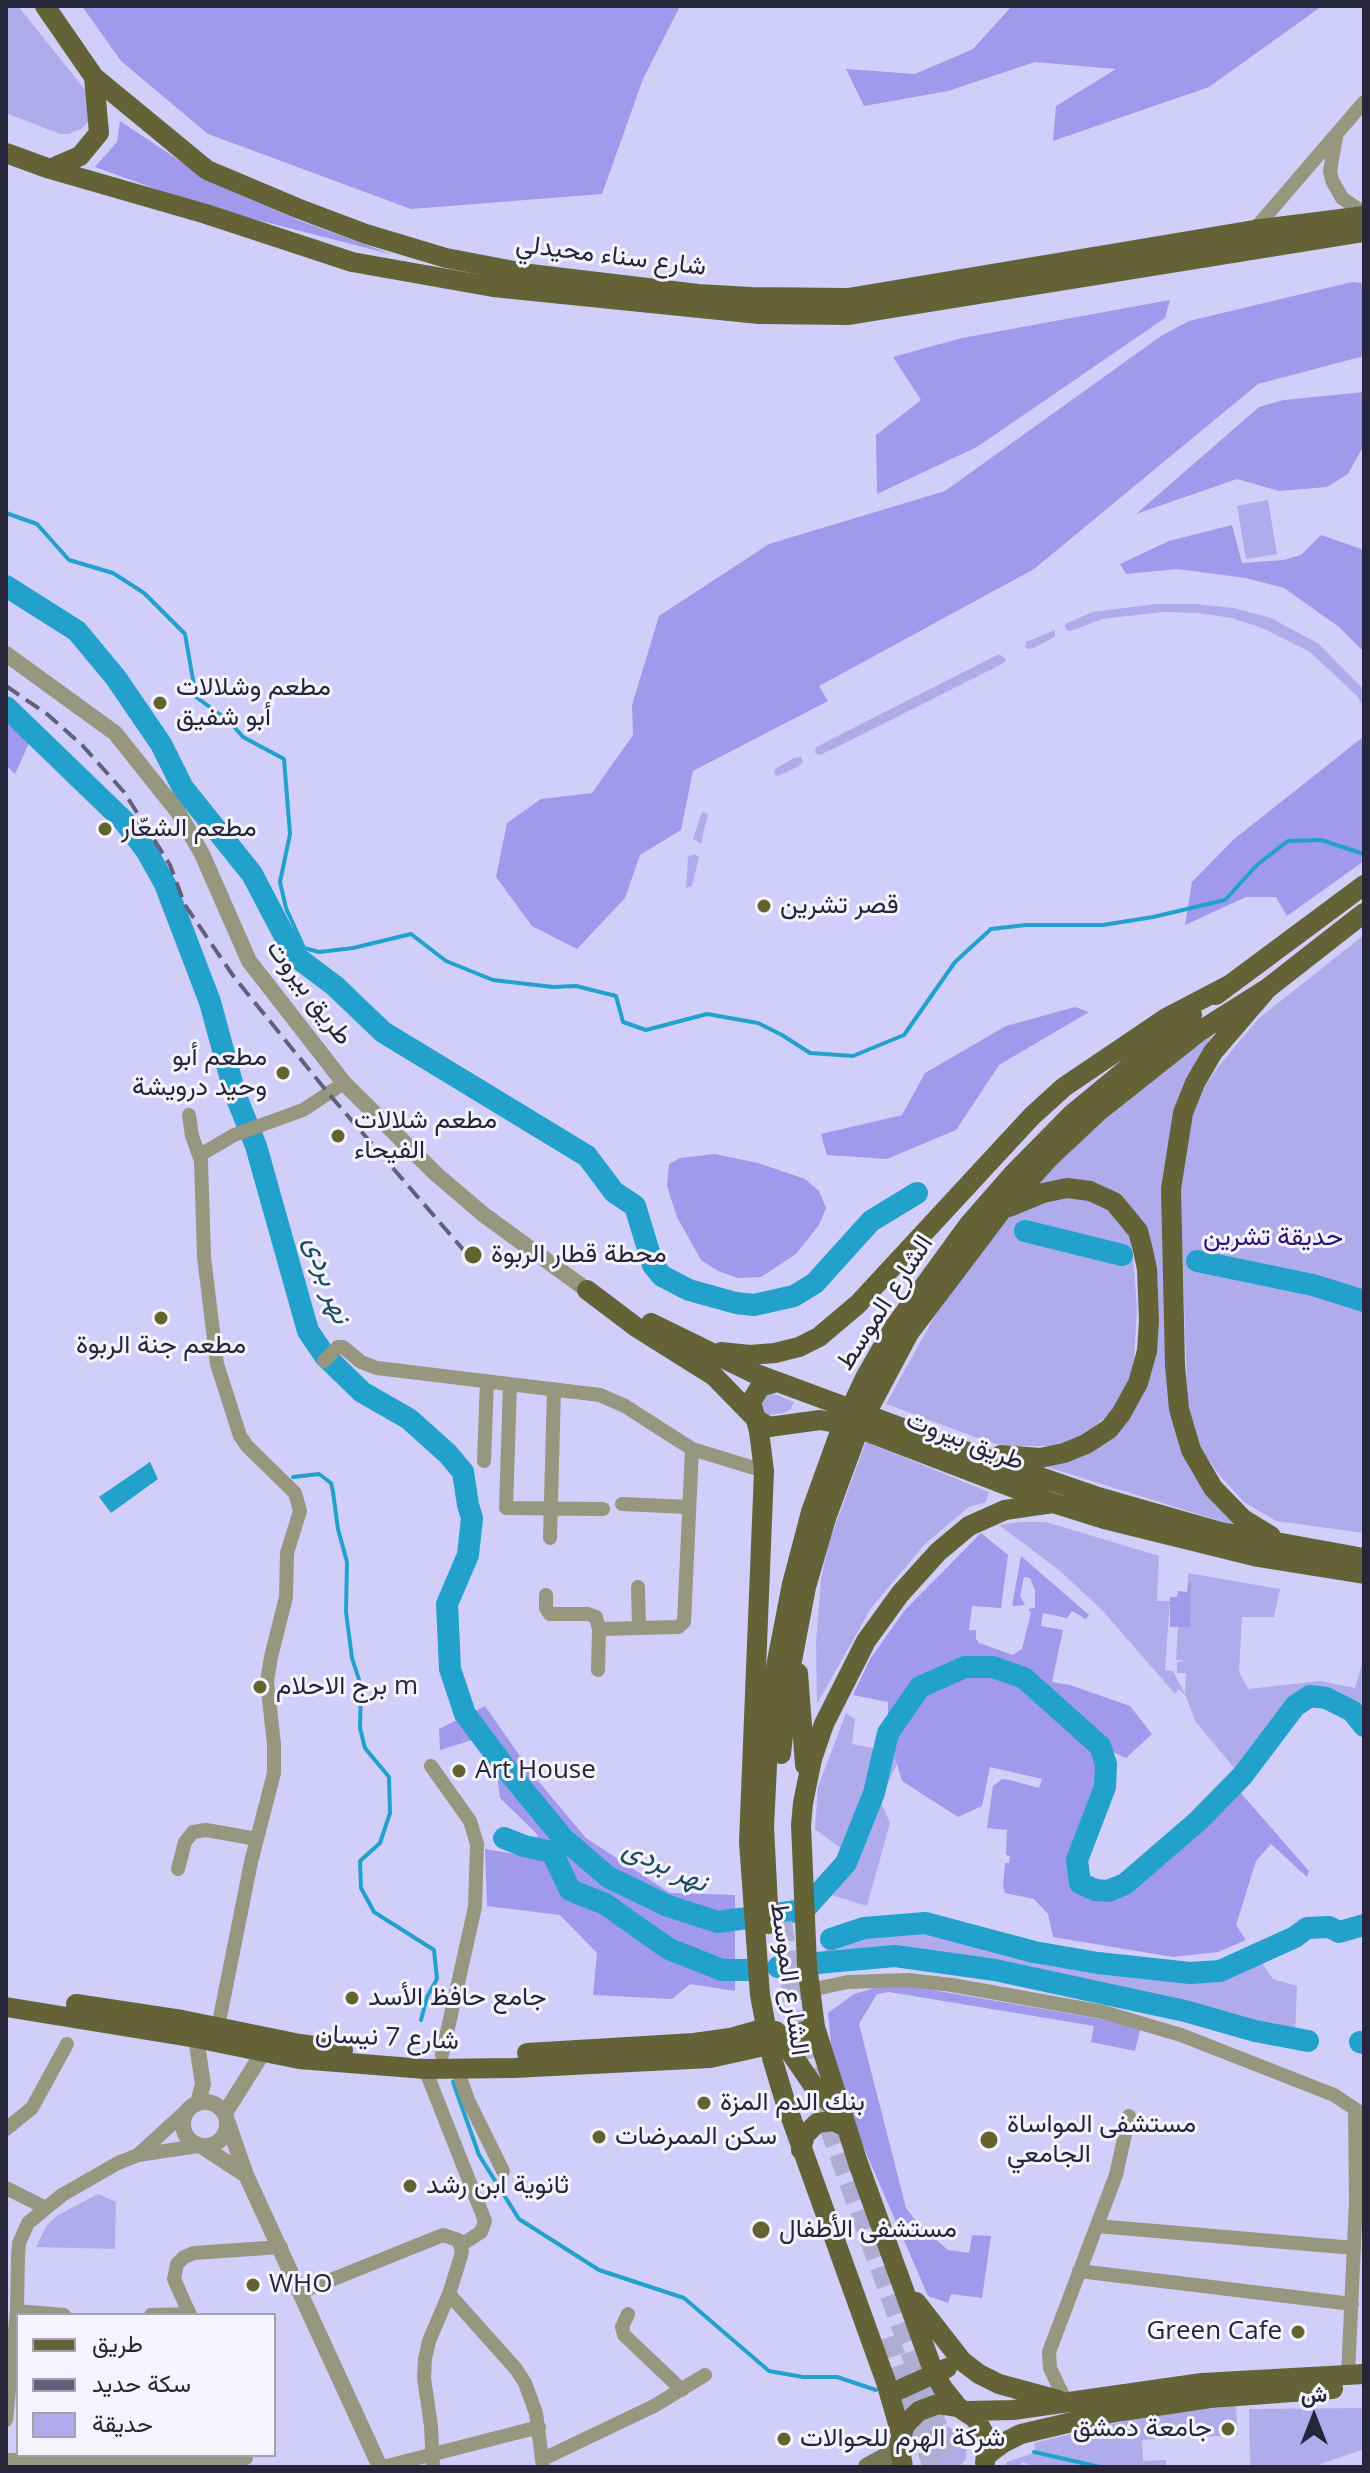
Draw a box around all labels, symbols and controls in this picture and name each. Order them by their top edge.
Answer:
street label: شارع سناء محيدلي [514,229,708,283]
place label: مطعم وشلالات أبو شفيق [176,672,331,734]
marker: مطعم وشلالات أبو شفيق [151,694,169,712]
place label: مطعم الشعّار [121,813,257,845]
marker: مطعم الشعّار [96,820,114,838]
place label: قصر تشرين [780,890,899,922]
marker: قصر تشرين [755,897,773,915]
street label: طريق بيروت [259,934,359,1052]
place label: مطعم أبو وحيد درويشة [132,1042,267,1104]
marker: مطعم أبو وحيد درويشة [274,1064,292,1082]
place label: مطعم شلالات الفيحاء [354,1105,497,1166]
marker: مطعم شلالات الفيحاء [329,1127,347,1145]
park label: حديقة تشرين [1203,1222,1343,1254]
street label: الشارع الموسط [830,1230,940,1376]
water label: نهر بردى [296,1232,358,1328]
place label: محطة قطار الربوة [491,1239,667,1271]
marker: محطة قطار الربوة [462,1244,484,1266]
marker: مطعم جنة الربوة [152,1309,170,1327]
place label: مطعم جنة الربوة [76,1330,246,1362]
street label: طريق بيروت [902,1404,1028,1478]
place label: برج الاحلام m [276,1671,418,1703]
marker: برج الاحلام m [251,1678,269,1696]
place label: Art House [475,1755,596,1787]
marker: Art House [450,1762,468,1780]
water label: نهر بردى [617,1832,713,1900]
street label: الشارع الموسط [763,1900,815,2058]
place label: جامع حافظ الأسد [368,1982,546,2014]
marker: جامع حافظ الأسد [343,1989,361,2007]
street label: شارع 7 نيسان [314,2019,460,2057]
place label: بنك الدم المزة [720,2087,865,2119]
marker: بنك الدم المزة [695,2094,713,2112]
place label: مستشفى المواساة الجامعي [1007,2109,1196,2170]
place label: سكن الممرضات [615,2121,777,2153]
marker: سكن الممرضات [590,2128,608,2146]
marker: مستشفى المواساة الجامعي [978,2129,1000,2151]
place label: ثانوية ابن رشد [426,2170,569,2202]
marker: ثانوية ابن رشد [401,2177,419,2195]
place label: مستشفى الأطفال [779,2214,957,2246]
marker: مستشفى الأطفال [750,2219,772,2241]
place label: WHO [269,2269,332,2301]
marker: WHO [244,2276,262,2294]
legend [16,2313,276,2457]
place label: Green Cafe [1146,2316,1282,2348]
marker: Green Cafe [1289,2323,1307,2341]
text: طريق [92,2326,143,2359]
text: سكة حديد [92,2366,191,2399]
north arrow [1274,2377,1354,2457]
text: ش [1301,2378,1327,2408]
text: حديقة [92,2406,153,2439]
place label: جامعة دمشق [1073,2413,1212,2445]
marker: جامعة دمشق [1219,2420,1237,2438]
place label: شركة الهرم للحوالات [800,2423,1005,2455]
marker: شركة الهرم للحوالات [775,2430,793,2448]

